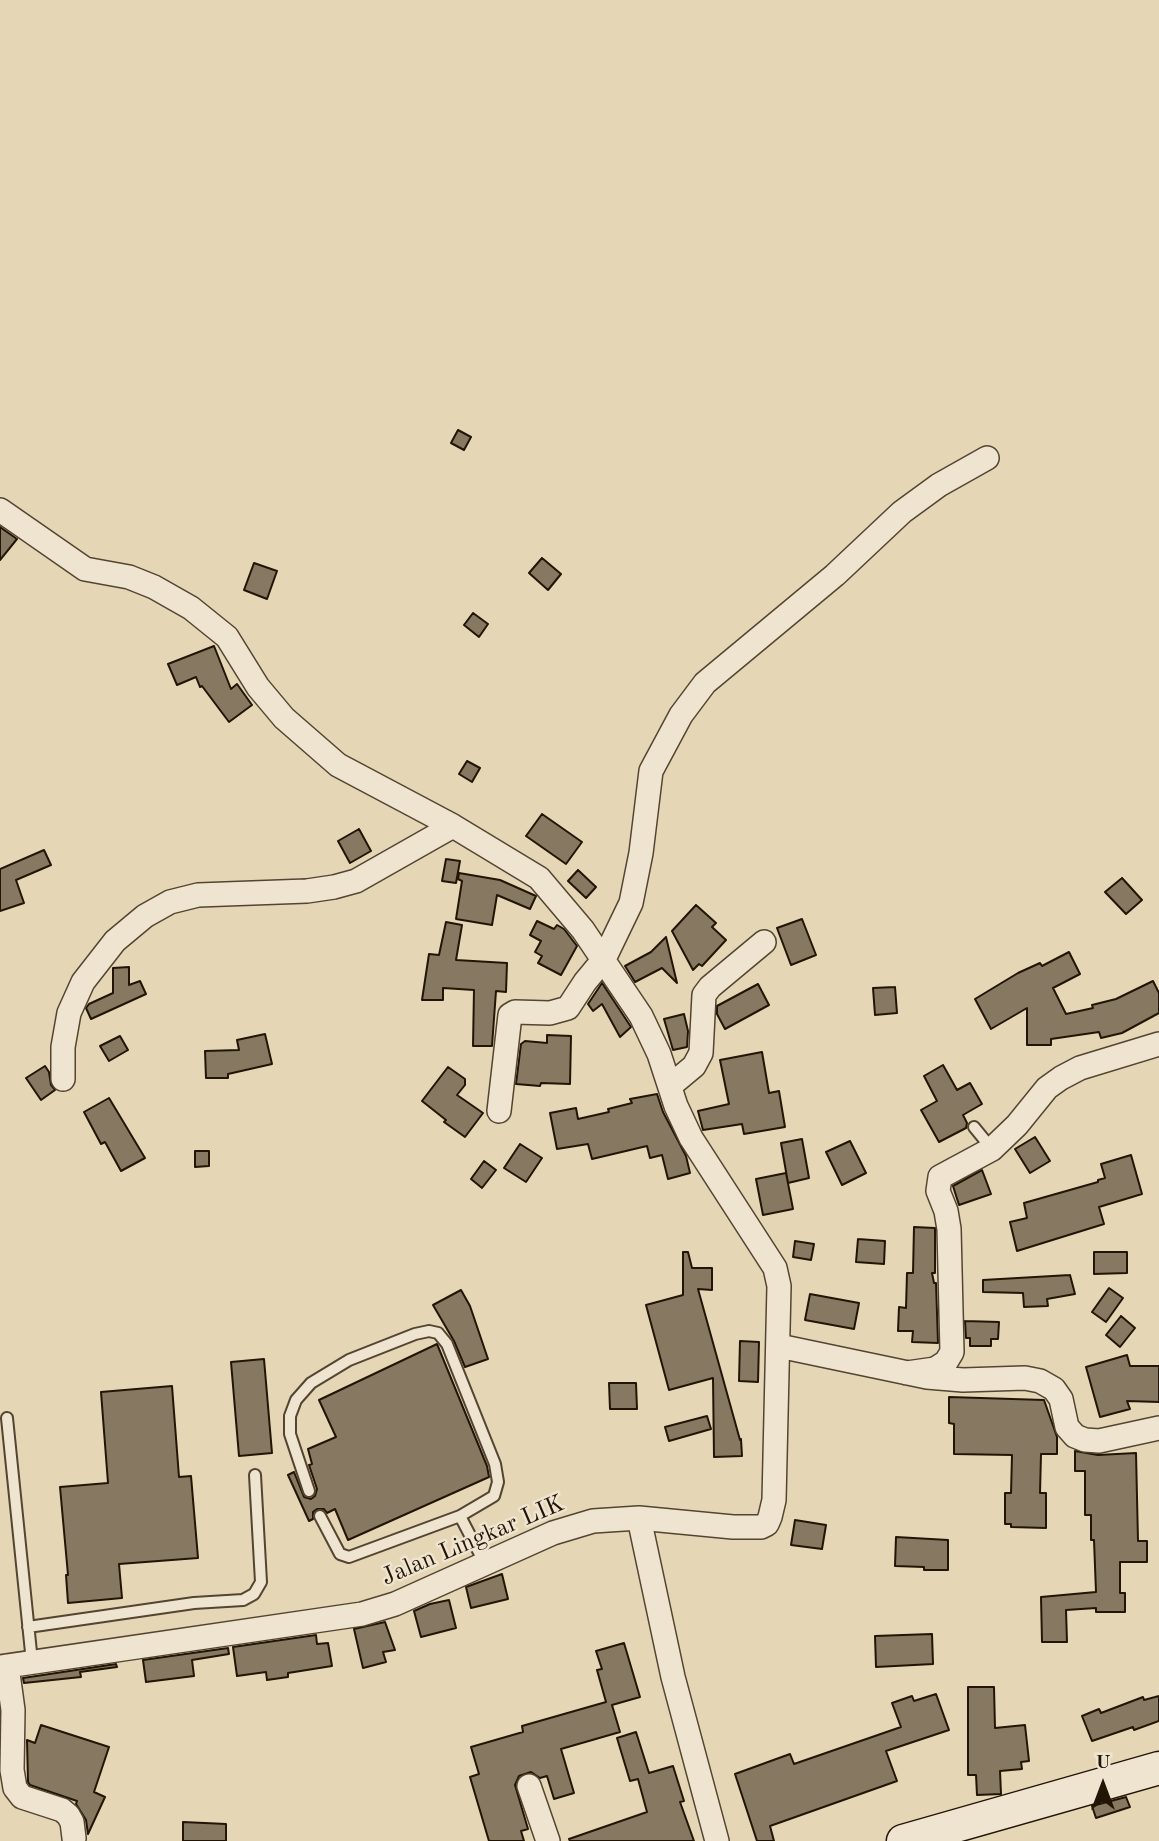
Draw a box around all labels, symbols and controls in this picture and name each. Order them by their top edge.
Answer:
street label: Jalan Lingkar LIK [377,1489,569,1593]
north arrow [1068,1750,1138,1820]
text: U [1095,1754,1111,1773]

